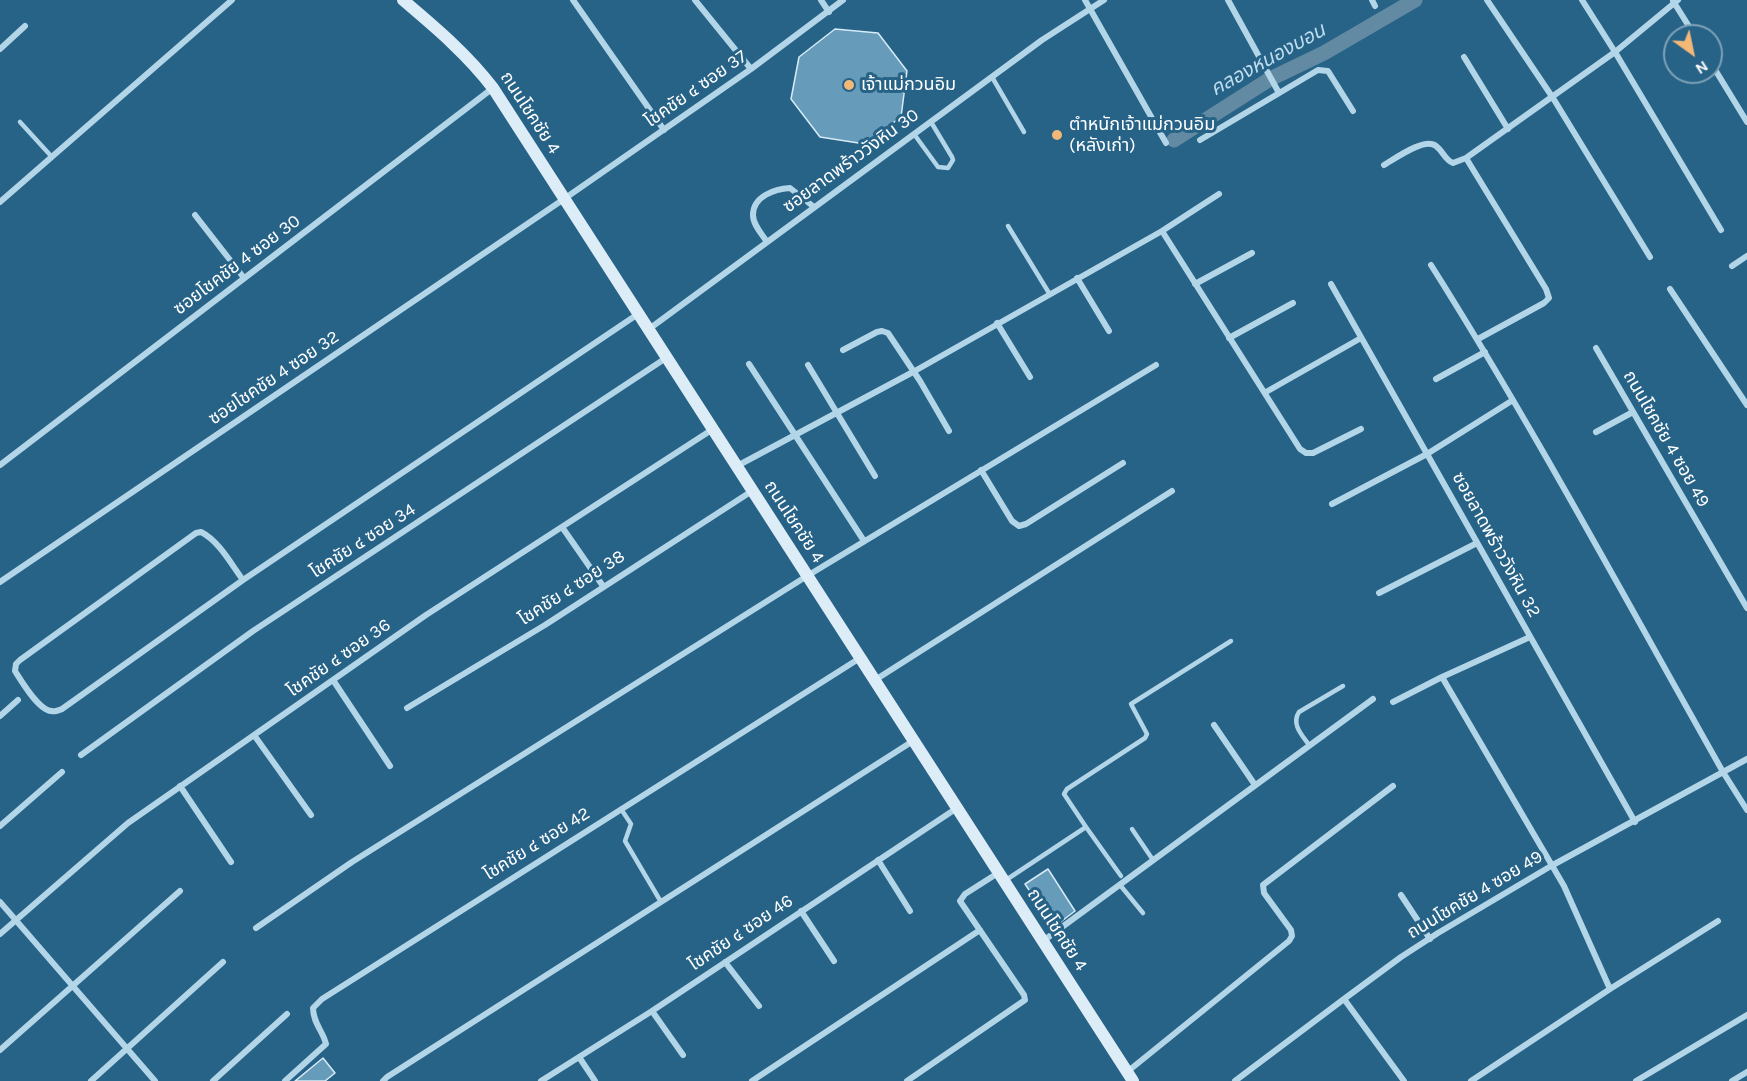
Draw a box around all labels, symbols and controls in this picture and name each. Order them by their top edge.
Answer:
water label: คลองหนองบอน [1206,18,1330,102]
north arrow [1663,24,1723,84]
street label: โชคชัย ๔ ซอย 37 [641,46,751,132]
text: N [1692,57,1712,79]
street label: ถนนโชคชัย 4 [495,68,565,158]
place label: เจ้าแม่กวนอิม [861,74,956,96]
marker: เจ้าแม่กวนอิม [842,78,856,92]
street label: ซอยลาดพร้าววังหิน 30 [779,104,923,218]
place label: ตำหนักเจ้าแม่กวนอิม (หลังเก่า) [1069,114,1215,156]
marker: ตำหนักเจ้าแม่กวนอิม (หลังเก่า) [1050,128,1064,142]
street label: ซอยโชคชัย 4 ซอย 30 [169,210,305,320]
street label: ซอยโชคชัย 4 ซอย 32 [205,326,343,430]
street label: ถนนโชคชัย 4 ซอย 49 [1618,367,1714,511]
street label: ซอยลาดพร้าววังหิน 32 [1447,469,1545,621]
street label: ถนนโชคชัย 4 [759,477,829,567]
street label: โชคชัย ๔ ซอย 34 [306,499,420,583]
street label: โชคชัย ๔ ซอย 38 [515,546,629,630]
street label: โชคชัย ๔ ซอย 36 [283,614,395,702]
street label: โชคชัย ๔ ซอย 42 [480,803,594,885]
street label: ถนนโชคชัย 4 ซอย 49 [1403,846,1547,944]
street label: ถนนโชคชัย 4 [1022,885,1092,975]
street label: โชคชัย ๔ ซอย 46 [685,890,797,976]

